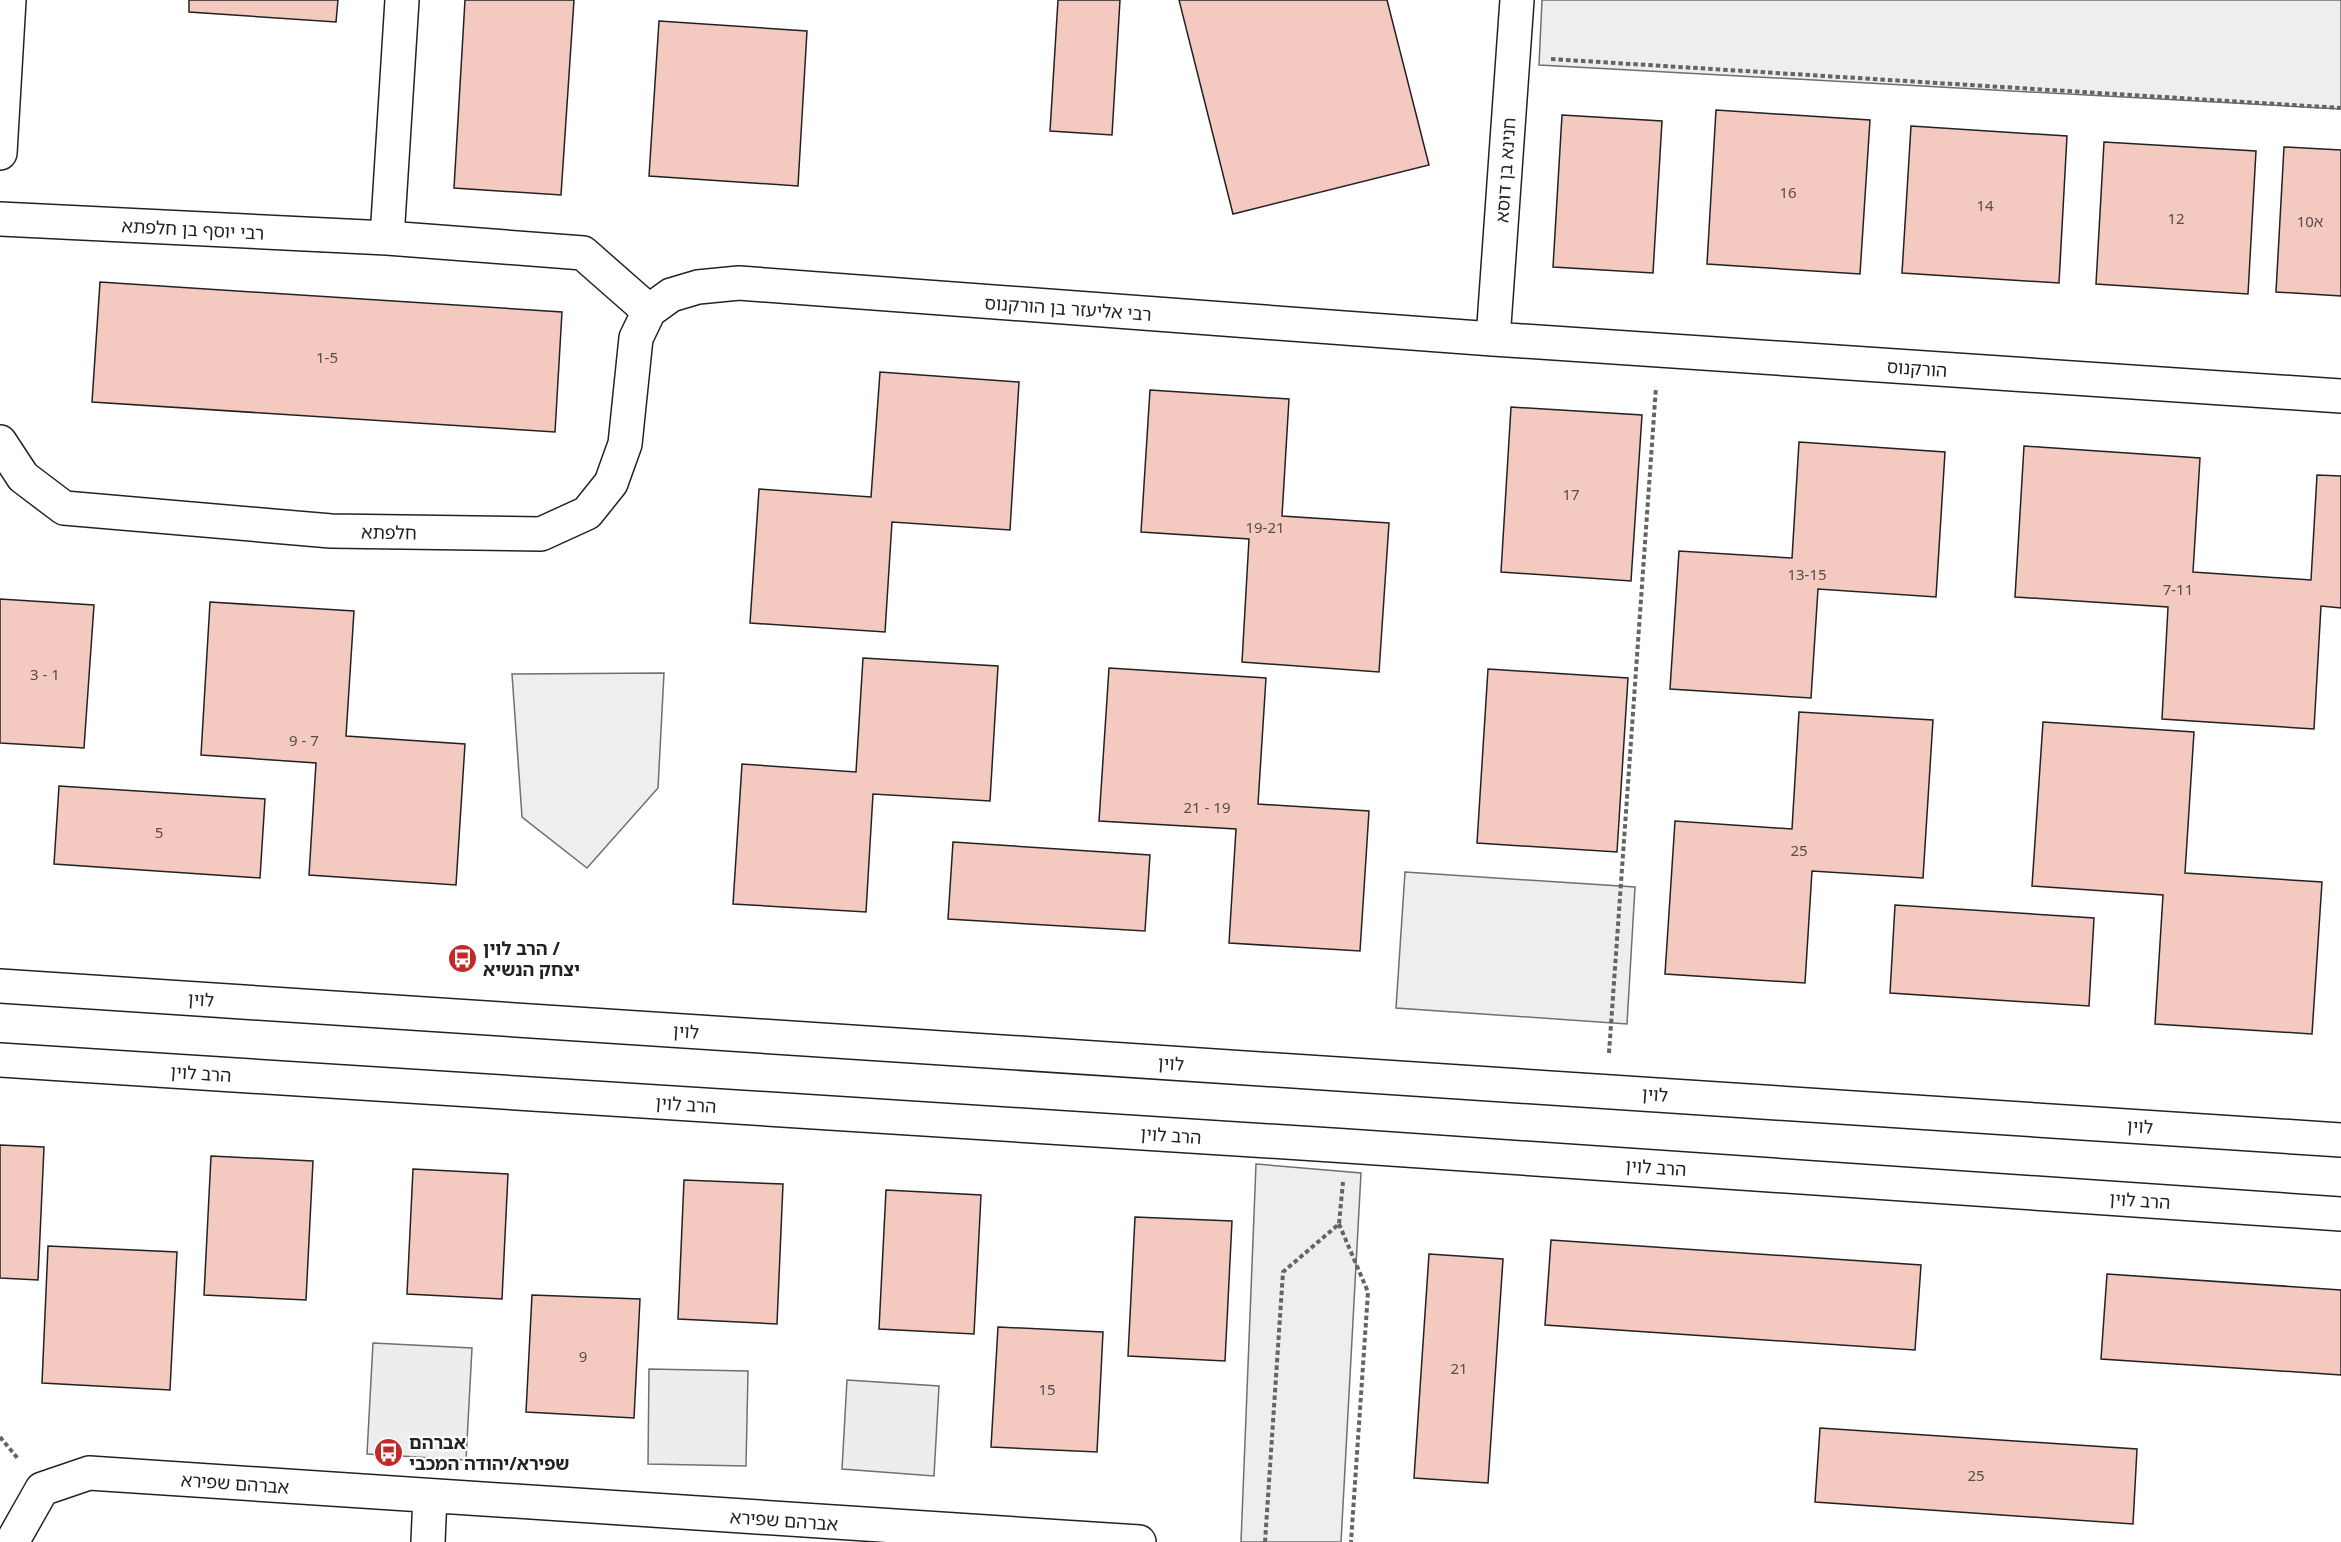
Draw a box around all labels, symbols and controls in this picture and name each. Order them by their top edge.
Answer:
street label: חנינא בן דוסא [1489,117,1521,223]
house number: 16 [1779,182,1797,202]
house number: 14 [1976,195,1994,215]
house number: 12 [2167,208,2185,228]
house number: א10 [2297,211,2323,231]
street label: רבי יוסף בן חלפתא [121,213,265,245]
street label: רבי אליעזר בן הורקנוס [984,290,1152,326]
house number: 1-5 [316,347,338,367]
street label: הורקנוס [1886,354,1948,382]
house number: 17 [1562,484,1580,504]
house number: 19-21 [1245,517,1285,537]
street label: חלפתא [361,520,417,544]
house number: 13-15 [1787,564,1827,584]
house number: 7-11 [2163,579,2193,599]
house number: 3 - 1 [30,664,60,684]
house number: 9 - 7 [289,730,319,750]
house number: 21 - 19 [1184,797,1230,817]
house number: 5 [155,822,163,842]
house number: 25 [1790,840,1808,860]
place label: הרב לוין / יצחק הנשיא [483,936,580,981]
bus stop icon: הרב לוין / יצחק הנשיא [446,942,478,974]
street label: לוין [187,986,215,1012]
street label: לוין [672,1018,700,1044]
street label: לוין [1157,1050,1185,1076]
street label: הרב לוין [170,1059,232,1087]
street label: לוין [1641,1081,1669,1107]
street label: הרב לוין [655,1090,717,1118]
street label: לוין [2126,1113,2154,1139]
street label: הרב לוין [1140,1121,1202,1149]
street label: הרב לוין [1625,1153,1687,1181]
street label: הרב לוין [2109,1186,2171,1214]
house number: 9 [579,1346,587,1366]
house number: 21 [1450,1358,1468,1378]
house number: 15 [1038,1379,1056,1399]
place label: אברהם שפירא/יהודה המכבי [409,1430,570,1475]
bus stop icon: אברהם שפירא/יהודה המכבי [372,1436,404,1468]
house number: 25 [1967,1465,1985,1485]
street label: אברהם שפירא [180,1467,290,1499]
street label: אברהם שפירא [729,1504,839,1536]

